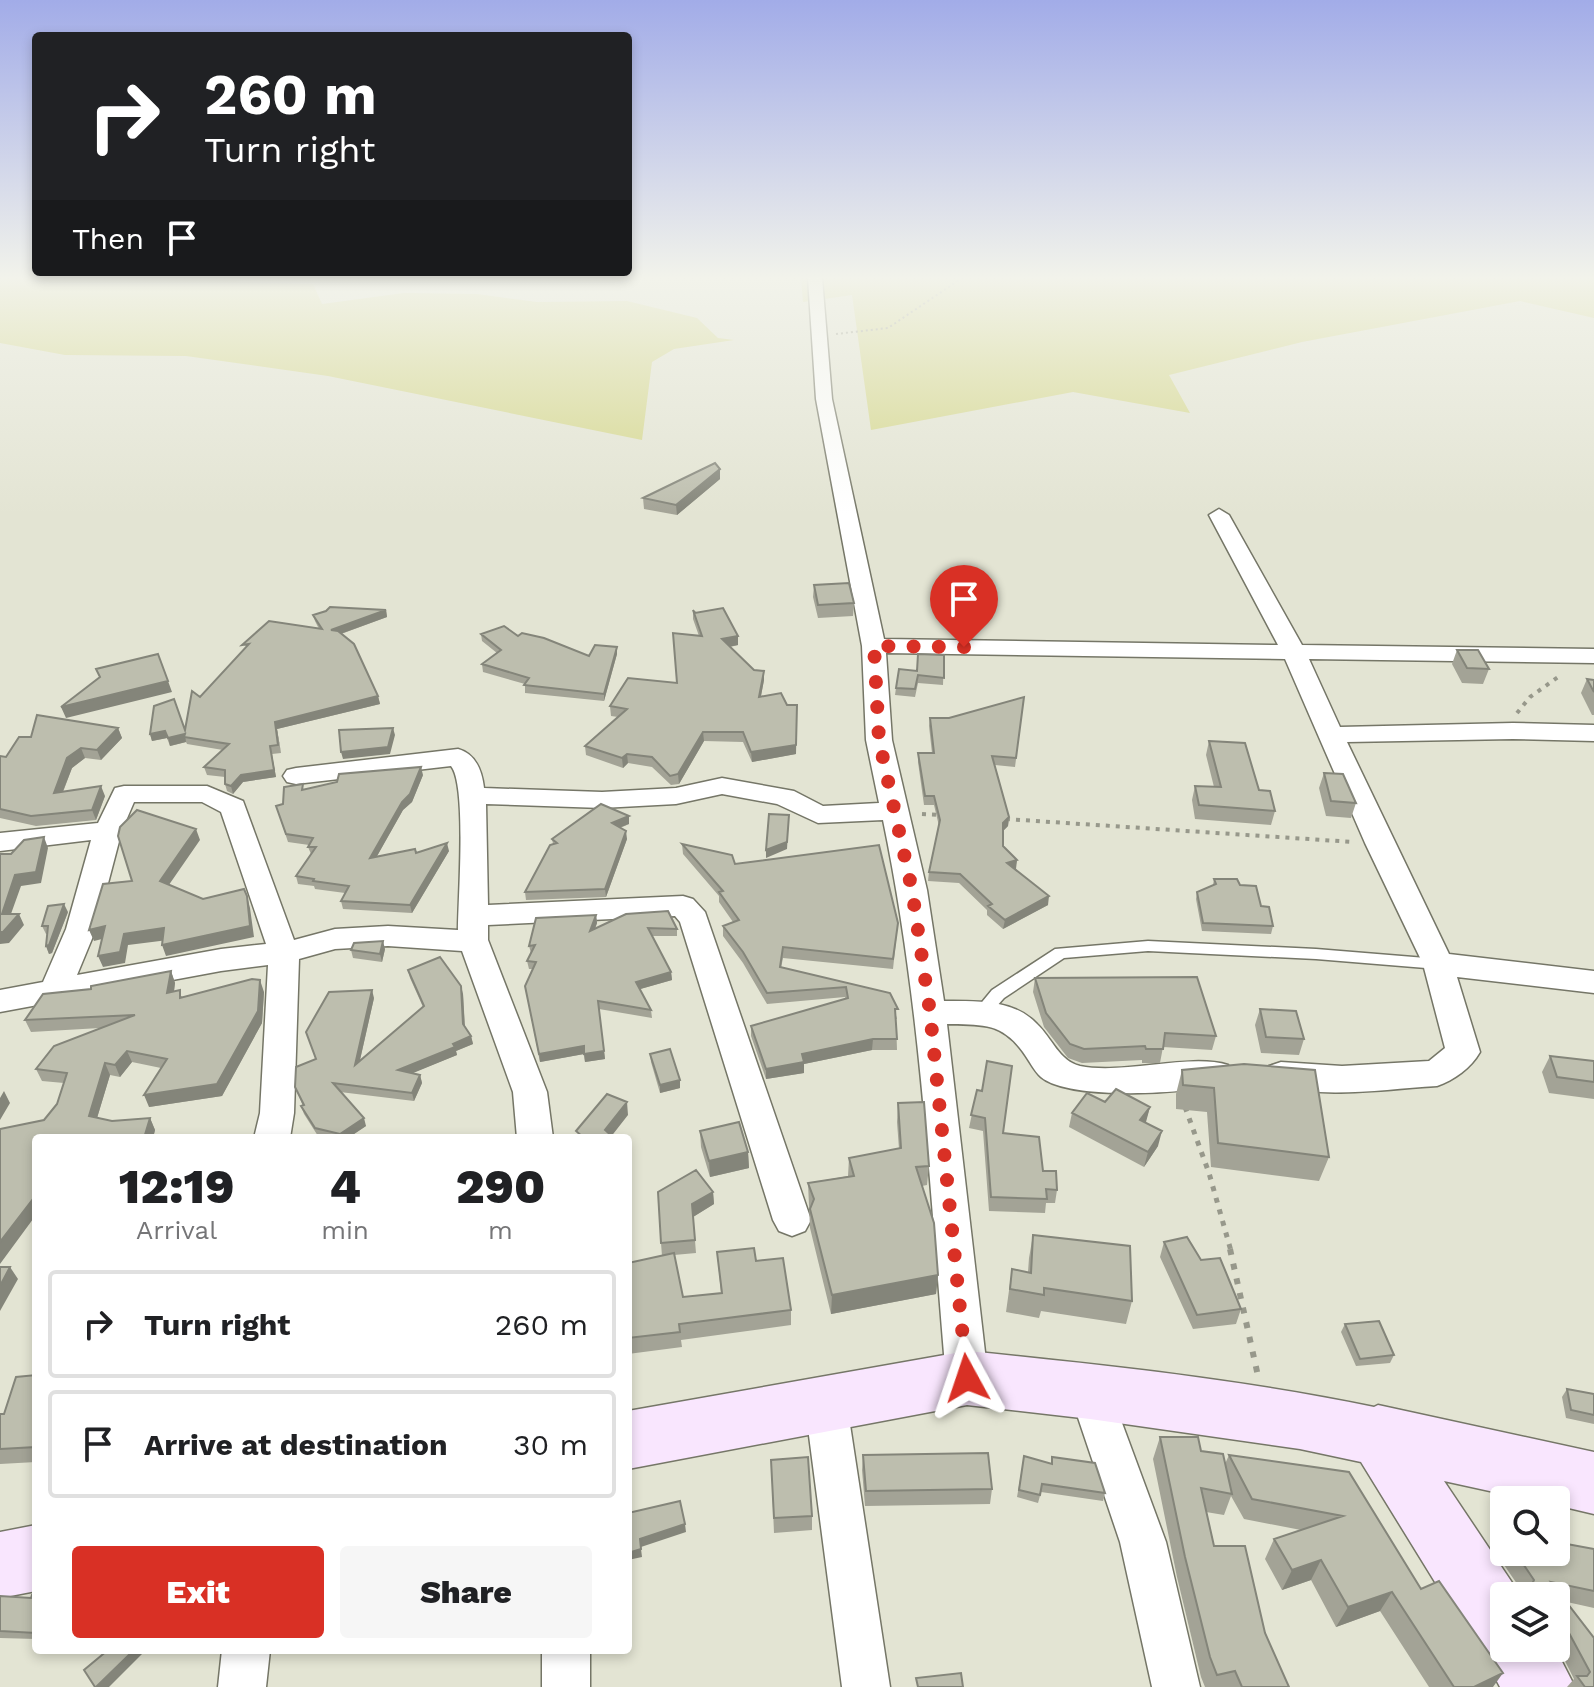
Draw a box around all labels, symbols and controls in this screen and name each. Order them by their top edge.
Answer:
text: 260 m [204,62,377,128]
icon: right [72,64,176,168]
text: Turn right [204,129,375,171]
icon: arrive [160,216,204,260]
text: Then [72,221,144,256]
pin [930,565,998,647]
icon: arrive [942,577,986,621]
text: 12:19 [119,1158,235,1215]
text: 4 [329,1158,361,1215]
text: 290 [456,1158,545,1215]
text: Arrival [136,1215,217,1245]
text: min [321,1215,369,1245]
text: m [488,1215,513,1245]
icon: right [76,1302,120,1346]
text: Turn right [144,1307,290,1342]
text: 260 m [495,1307,588,1342]
position arrow [925,1336,1009,1420]
icon: arrive [76,1422,120,1466]
text: Arrive at destination [144,1427,448,1462]
text: 30 m [513,1427,588,1462]
map controls [1490,1486,1570,1662]
button: search [1490,1486,1570,1566]
button: Exit [72,1546,324,1638]
button: Share [340,1546,592,1638]
button: layers [1490,1582,1570,1662]

